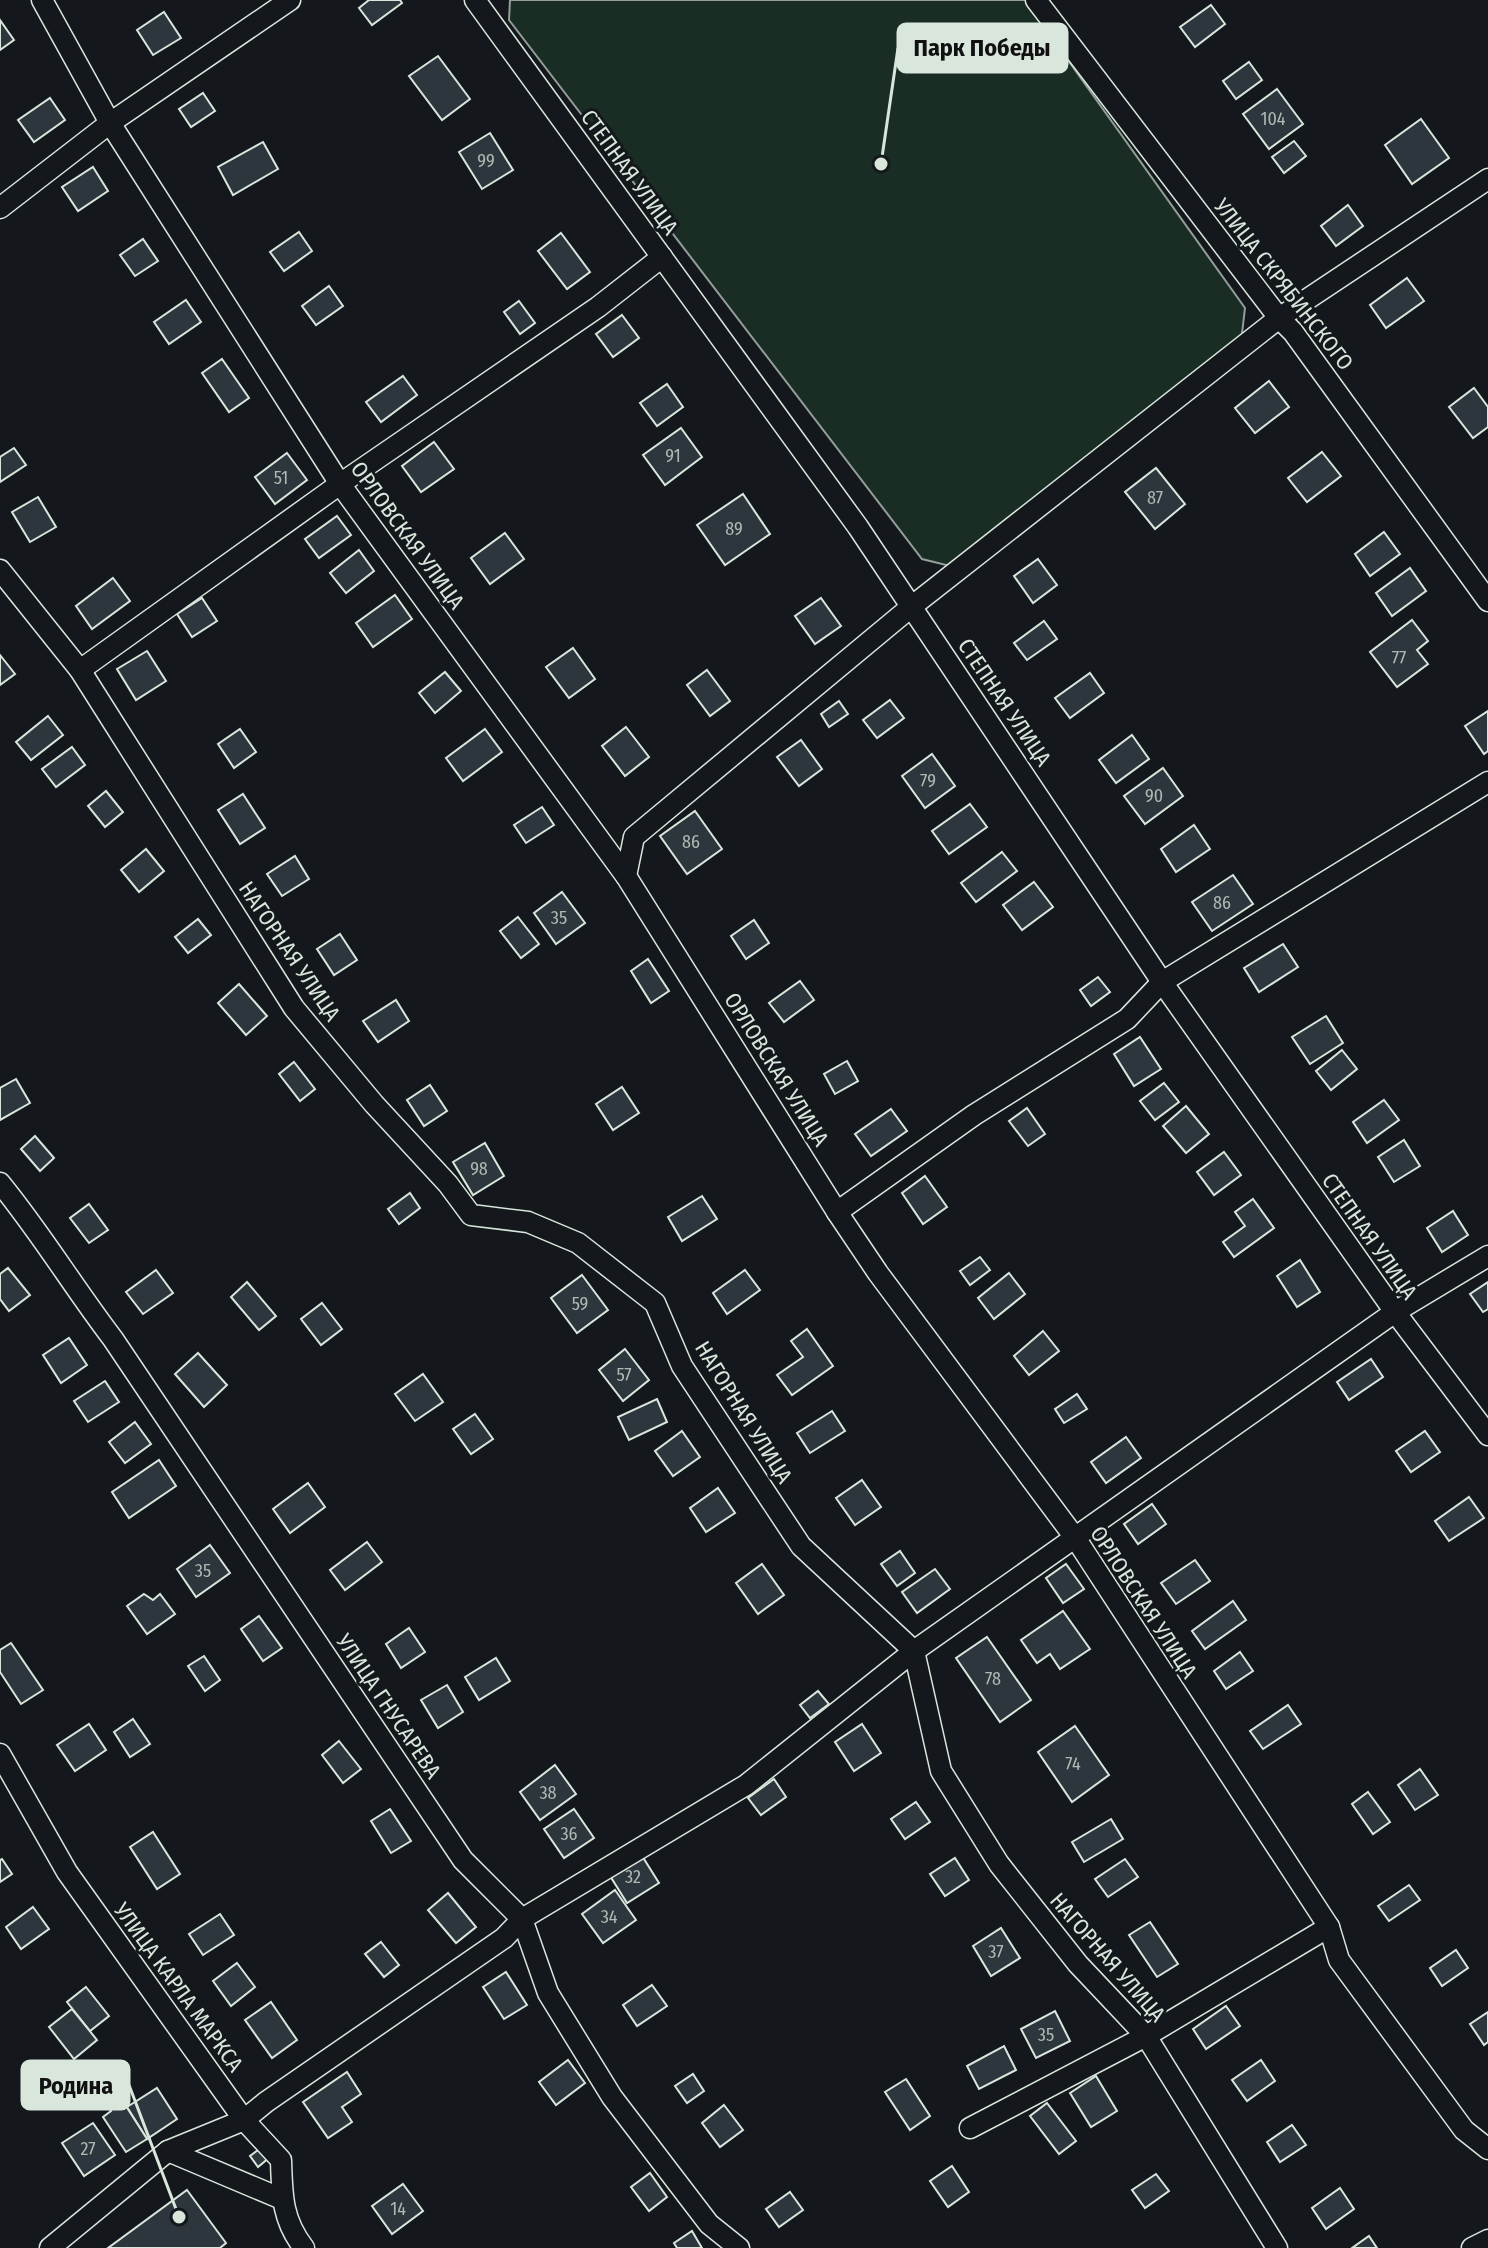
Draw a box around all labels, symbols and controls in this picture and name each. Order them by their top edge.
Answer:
callout: Парк Победы [898,24,1067,72]
text: Парк Победы [913,34,1051,62]
street label: СТЕПНАЯ УЛИЦА [575,104,684,241]
house number: 104 [1260,108,1286,130]
house number: 99 [477,150,495,172]
street label: УЛИЦА СКРЯБИНСКОГО [1208,192,1359,376]
house number: 91 [665,445,681,467]
street label: ОРЛОВСКАЯ УЛИЦА [345,456,470,615]
house number: 51 [274,467,288,489]
house number: 87 [1147,487,1163,509]
house number: 89 [725,518,743,540]
street label: СТЕПНАЯ УЛИЦА [952,633,1057,772]
house number: 77 [1392,647,1406,669]
house number: 79 [920,770,936,792]
house number: 90 [1145,785,1163,807]
house number: 86 [682,831,700,853]
street label: НАГОРНАЯ УЛИЦА [233,876,346,1027]
house number: 86 [1213,892,1231,914]
house number: 35 [551,907,567,929]
street label: ОРЛОВСКАЯ УЛИЦА [719,988,835,1151]
house number: 98 [470,1158,488,1180]
street label: СТЕПНАЯ УЛИЦА [1316,1168,1423,1305]
house number: 59 [572,1293,588,1315]
street label: НАГОРНАЯ УЛИЦА [689,1336,798,1489]
house number: 57 [616,1364,632,1386]
street label: ОРЛОВСКАЯ УЛИЦА [1084,1521,1203,1684]
house number: 35 [195,1560,211,1582]
street label: УЛИЦА ГНУСАРЕВА [330,1628,447,1784]
house number: 78 [985,1668,1001,1690]
house number: 74 [1065,1753,1081,1775]
house number: 38 [539,1782,557,1804]
house number: 36 [560,1823,578,1845]
house number: 32 [625,1866,641,1888]
street label: НАГОРНАЯ УЛИЦА [1044,1887,1171,2028]
street label: УЛИЦА КАРЛА МАРКСА [108,1897,249,2078]
house number: 34 [601,1906,618,1928]
house number: 37 [988,1941,1004,1963]
house number: 35 [1038,2024,1054,2046]
callout: Родина [22,2061,129,2109]
text: Родина [39,2072,113,2100]
house number: 27 [80,2138,96,2160]
house number: 14 [390,2198,406,2220]

